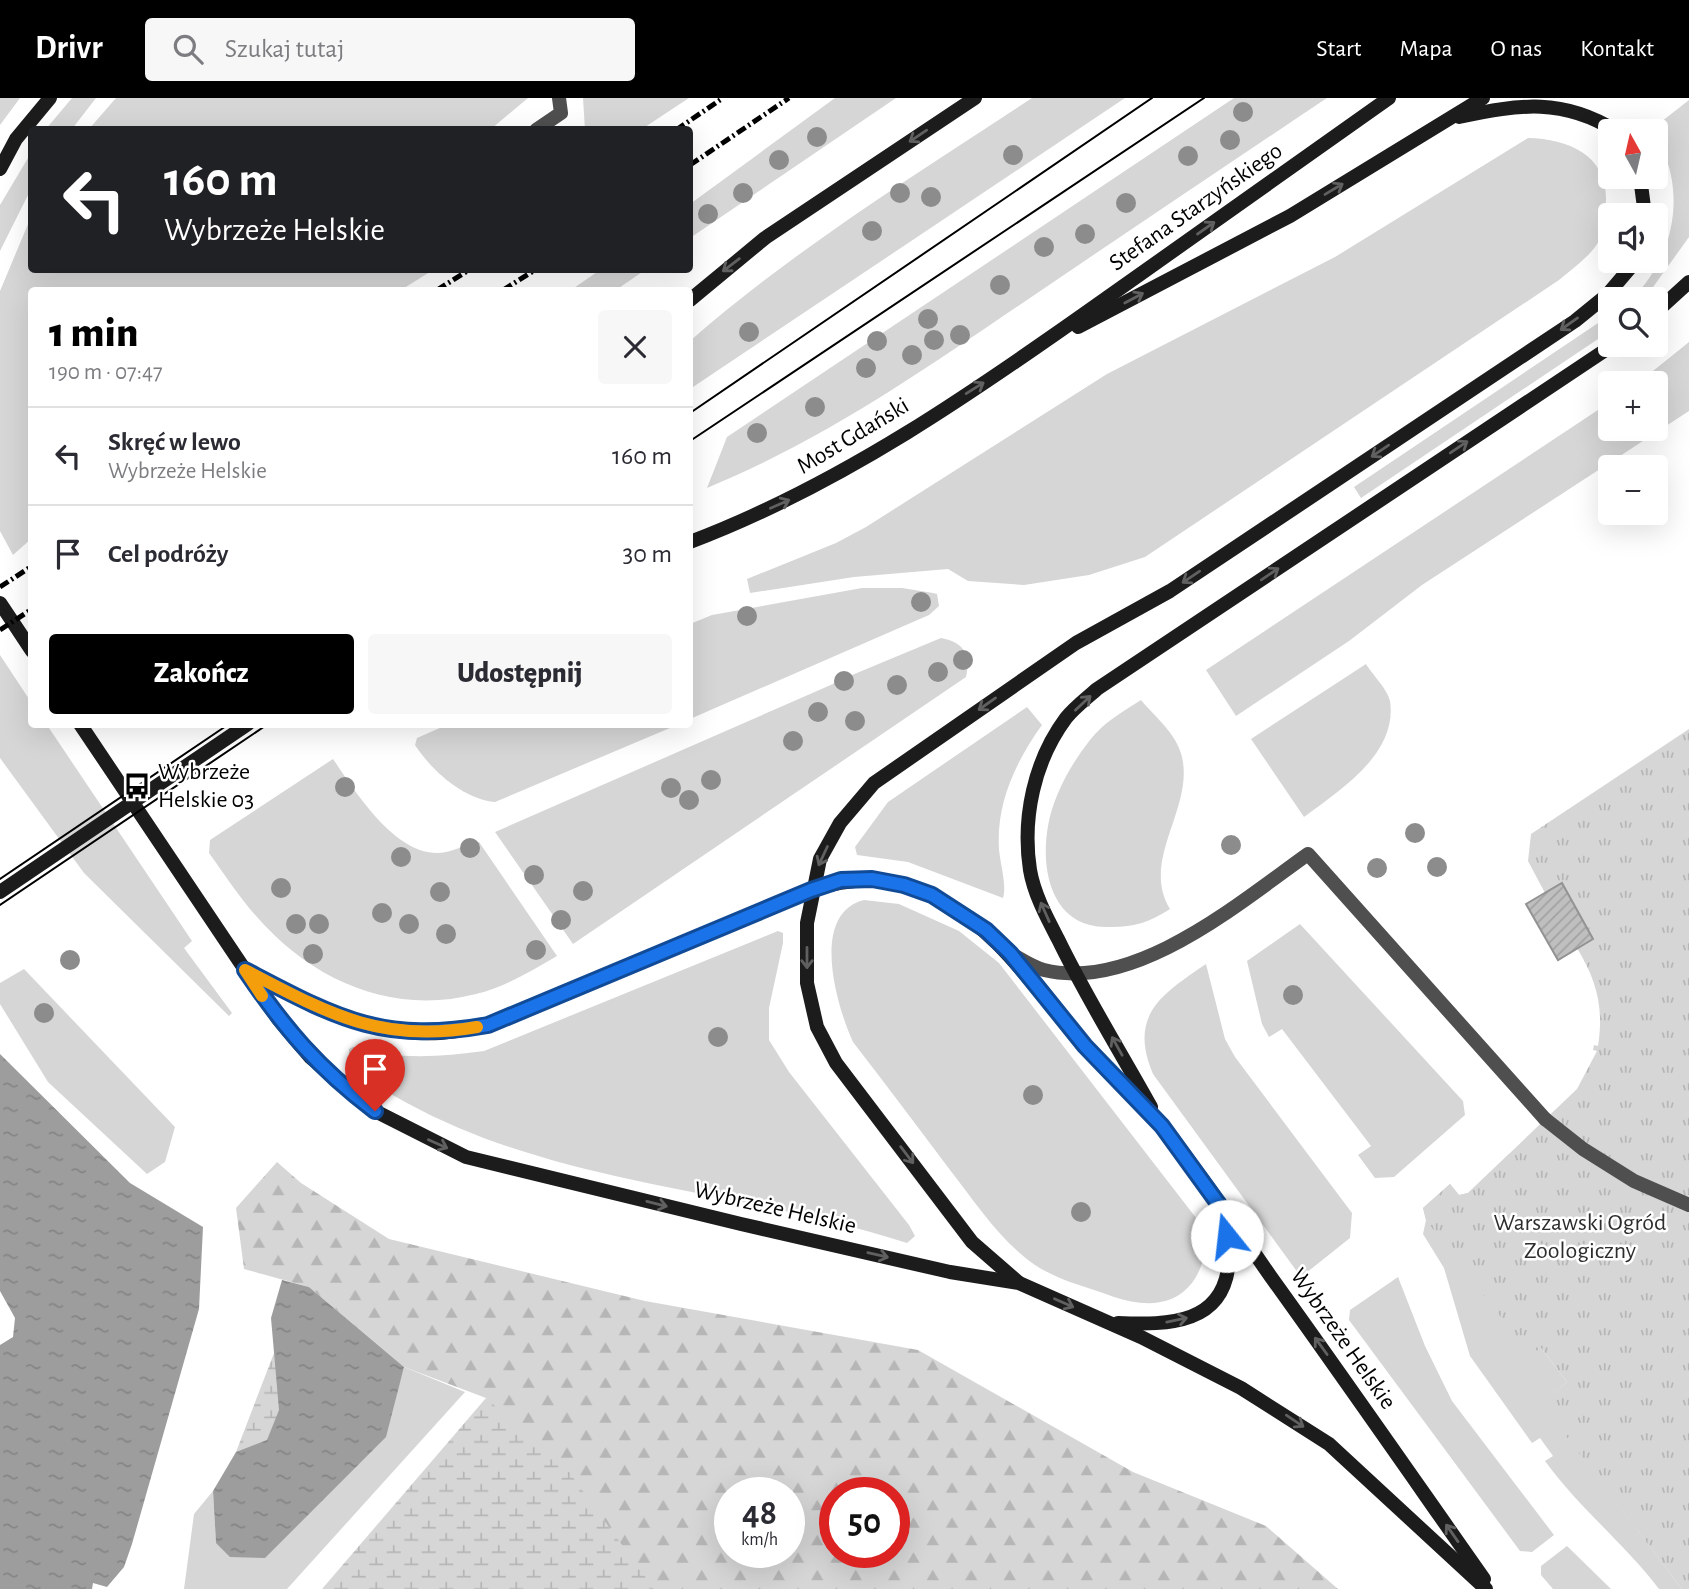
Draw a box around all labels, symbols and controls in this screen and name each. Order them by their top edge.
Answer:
search box [145,18,635,81]
icon: search [169,30,207,68]
text: Drivr [35,32,103,65]
text: Szukaj tutaj [225,36,344,62]
text: Start [1316,37,1361,61]
text: Mapa [1399,37,1453,61]
text: O nas [1491,37,1542,61]
text: Kontakt [1580,37,1654,61]
north arrow [1598,119,1668,189]
map controls [1598,119,1668,525]
one-way arrow [909,129,928,143]
street label: Stefana Starzyńskiego [1105,138,1287,276]
icon: left [49,154,140,245]
text: 160 m [164,156,278,205]
one-way arrow [1324,182,1344,196]
button: sound [1598,203,1668,273]
text: Wybrzeże Helskie [164,214,385,246]
one-way arrow [1196,221,1215,235]
one-way arrow [722,257,740,272]
button: search [1598,287,1668,357]
one-way arrow [1123,291,1144,304]
button: close [598,310,672,384]
text: 1 min [49,312,138,354]
one-way arrow [1560,317,1579,331]
text: 190 m · 07:47 [49,361,163,384]
button: + [1598,371,1668,441]
one-way arrow [965,381,985,395]
street label: Most Gdański [793,393,913,479]
text: Skręć w lewo [108,429,241,455]
icon: left [49,437,87,475]
one-way arrow [1449,440,1468,455]
text: 160 m [612,443,672,469]
one-way arrow [1371,444,1390,458]
button: − [1598,455,1668,525]
text: Wybrzeże Helskie [108,460,267,483]
one-way arrow [769,497,790,510]
icon: arrive [49,535,87,573]
text: Cel podróży [108,541,228,567]
text: 30 m [622,541,672,567]
one-way arrow [1260,567,1279,581]
one-way arrow [1182,570,1201,585]
button: Zakończ [49,634,354,714]
button: Udostępnij [368,634,672,714]
one-way arrow [1074,694,1091,711]
one-way arrow [978,697,997,711]
place label: Wybrzeże Helskie 03 [158,760,254,812]
bus stop icon: Wybrzeże Helskie 03 [122,771,152,801]
one-way arrow [816,845,829,866]
one-way arrow [1038,902,1051,923]
one-way arrow [800,946,814,969]
one-way arrow [1110,1036,1124,1056]
pin [345,1039,405,1111]
icon: arrive [356,1050,394,1088]
one-way arrow [427,1138,448,1151]
one-way arrow [900,1145,914,1164]
street label: Wybrzeże Helskie [692,1178,858,1238]
one-way arrow [645,1197,668,1211]
position arrow [1190,1199,1264,1273]
park label: Warszawski Ogród Zoologiczny [1494,1211,1666,1263]
one-way arrow [866,1249,889,1263]
street label: Wybrzeże Helskie [1286,1264,1400,1414]
one-way arrow [1053,1297,1074,1310]
one-way arrow [1165,1313,1188,1327]
one-way arrow [1314,1338,1329,1356]
one-way arrow [1285,1414,1304,1428]
speed limit sign: 50 [819,1477,910,1568]
text: 48 [742,1496,777,1531]
one-way arrow [1445,1524,1459,1543]
text: km/h [741,1531,778,1549]

